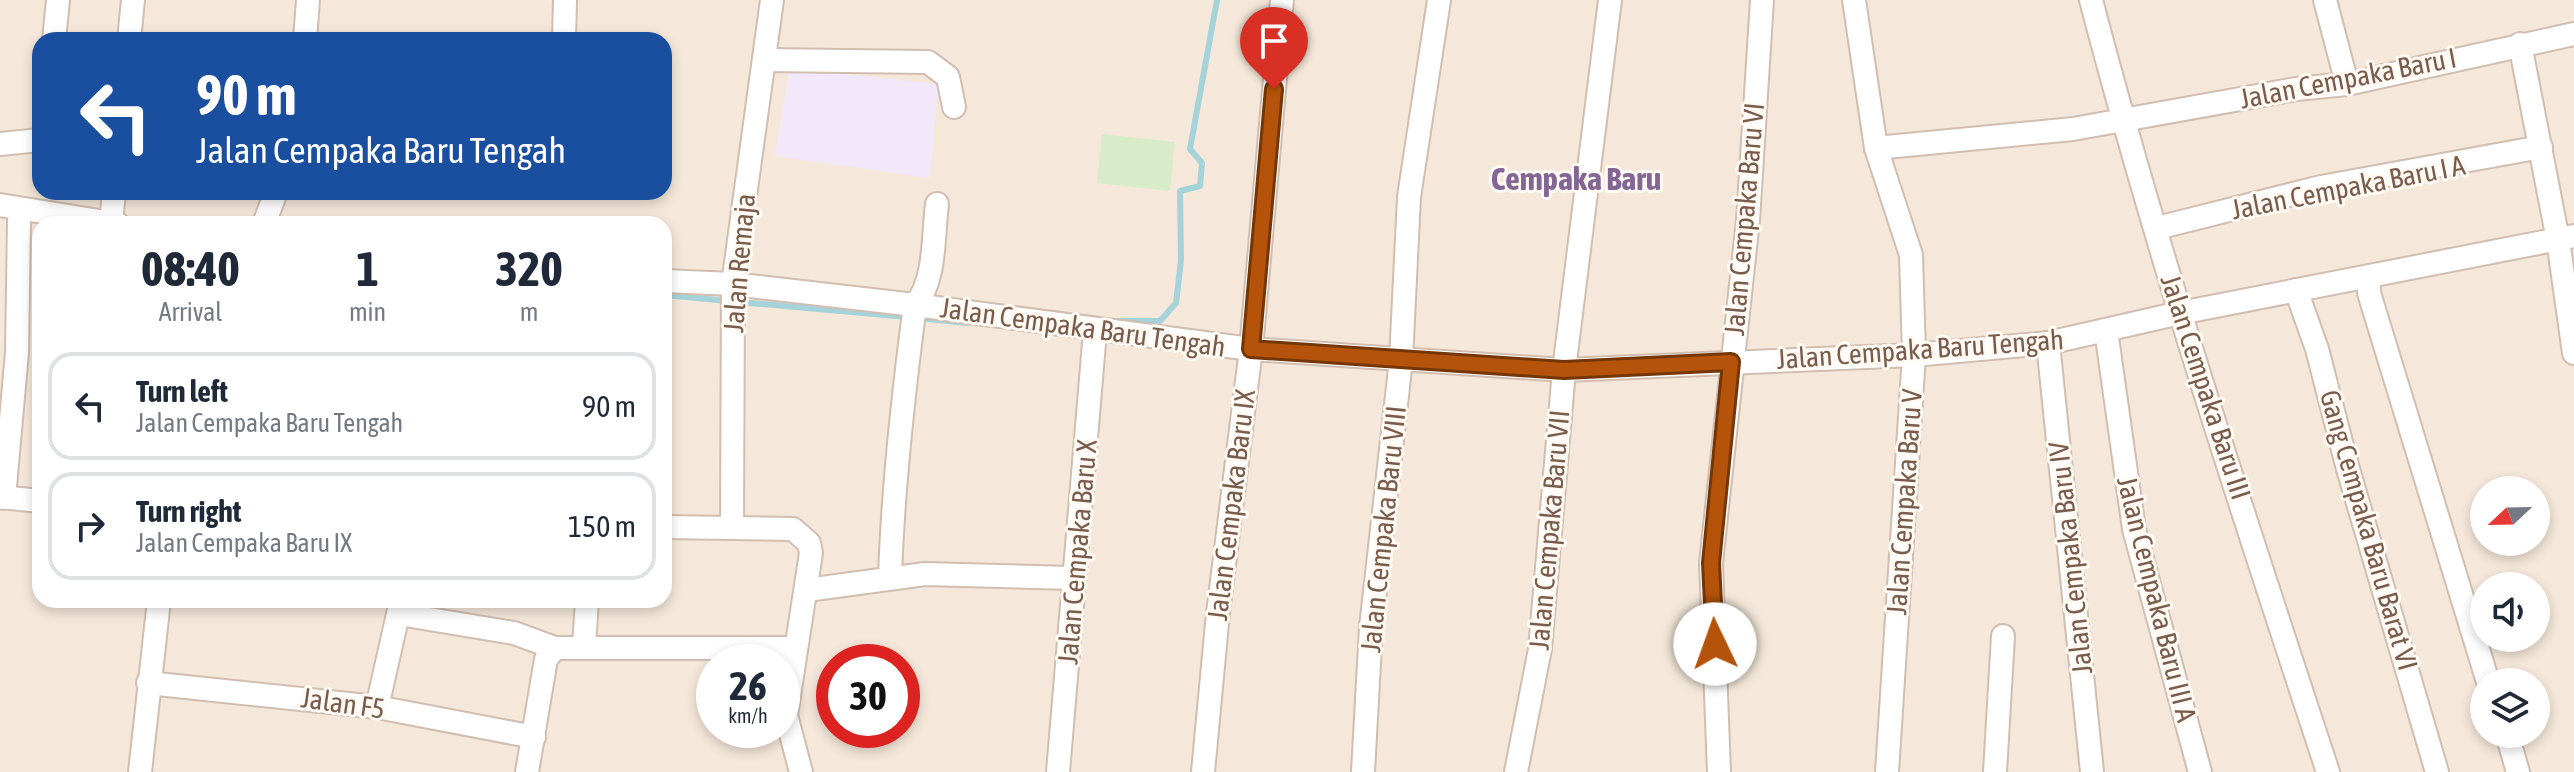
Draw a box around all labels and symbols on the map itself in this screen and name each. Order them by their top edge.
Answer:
pin [1240,7,1308,89]
street label: Jalan Cempaka Baru I [2237,41,2459,115]
street label: Jalan Cempaka Baru VI [1718,101,1770,337]
street label: Jalan Cempaka Baru I A [2228,149,2468,225]
district label: Cempaka Baru [1491,160,1661,197]
street label: Jalan Remaja [717,192,761,334]
street label: Jalan Cempaka Baru III [2155,271,2257,503]
street label: Jalan Cempaka Baru Tengah [938,291,1228,363]
street label: Jalan Cempaka Baru Tengah [1775,323,2065,375]
street label: Gang Cempaka Baru Barat VI [2314,386,2424,674]
street label: Jalan Cempaka Baru IX [1201,387,1261,622]
street label: Jalan Cempaka Baru V [1880,388,1928,616]
street label: Jalan Cempaka Baru VIII [1354,404,1412,654]
street label: Jalan Cempaka Baru VII [1523,409,1575,651]
street label: Jalan Cempaka Baru X [1051,438,1103,666]
street label: Jalan Cempaka Baru IV [2042,440,2098,676]
street label: Jalan Cempaka Baru III A [2111,473,2203,725]
north arrow [2470,476,2550,556]
position arrow [1673,602,1757,686]
speed limit sign: 30 [816,644,920,748]
street label: Jalan F5 [299,681,387,725]

